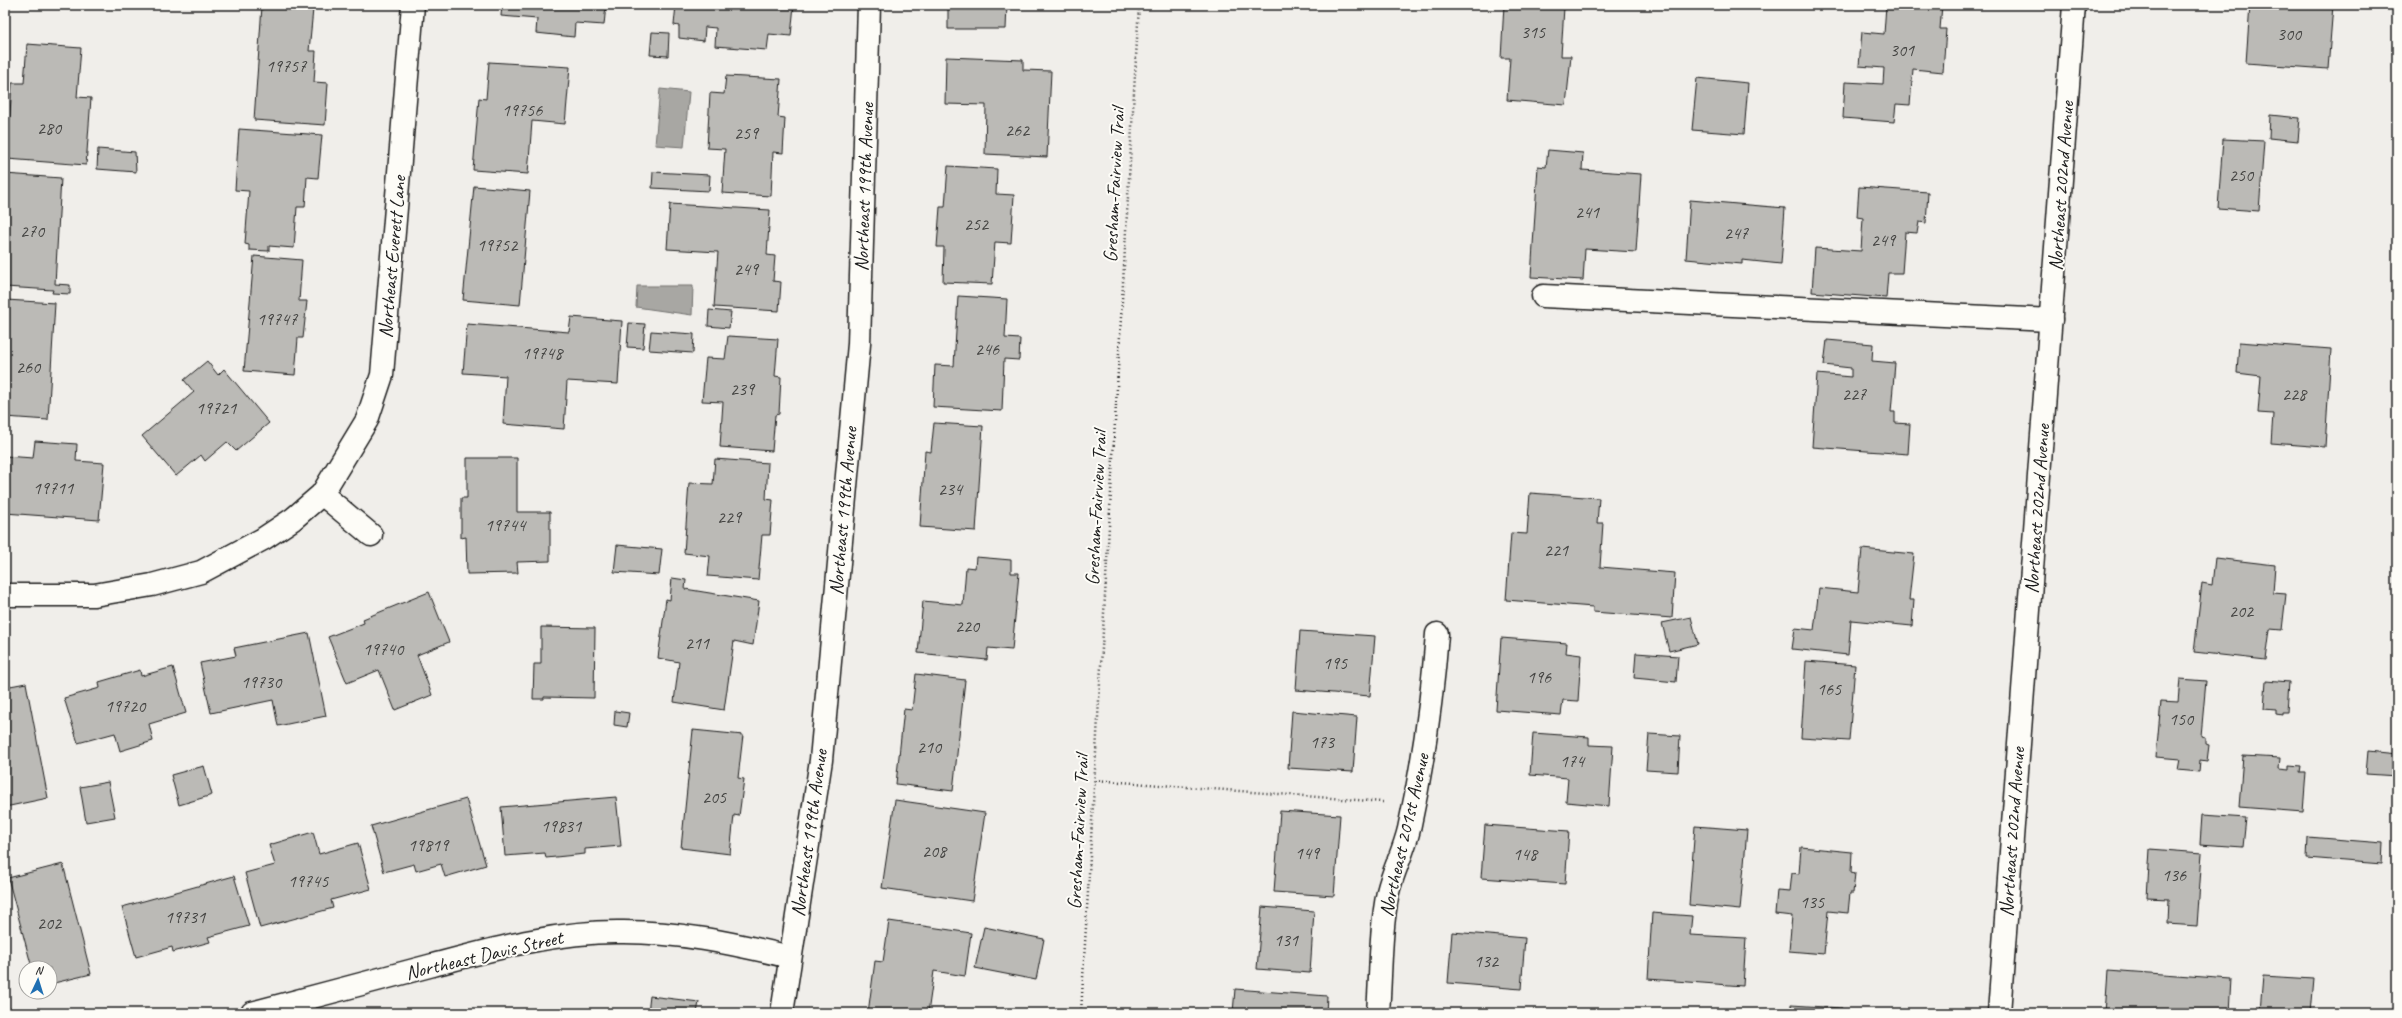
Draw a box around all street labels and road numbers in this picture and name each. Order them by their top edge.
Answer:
street label: Northeast 202nd Avenue [2043,99,2079,272]
street label: Northeast 199th Avenue [849,101,879,272]
street label: Gresham-Fairview Trail [1097,103,1131,263]
street label: Northeast Everett Lane [372,173,412,339]
street label: Northeast 202nd Avenue [2019,422,2055,595]
street label: Northeast 199th Avenue [823,424,863,596]
street label: Gresham-Fairview Trail [1079,426,1113,586]
street label: Northeast 202nd Avenue [1994,745,2030,918]
street label: Northeast 199th Avenue [785,746,833,918]
street label: Gresham-Fairview Trail [1061,750,1095,910]
street label: Northeast 201st Avenue [1373,750,1435,919]
street label: Northeast Davis Street [403,924,567,985]

